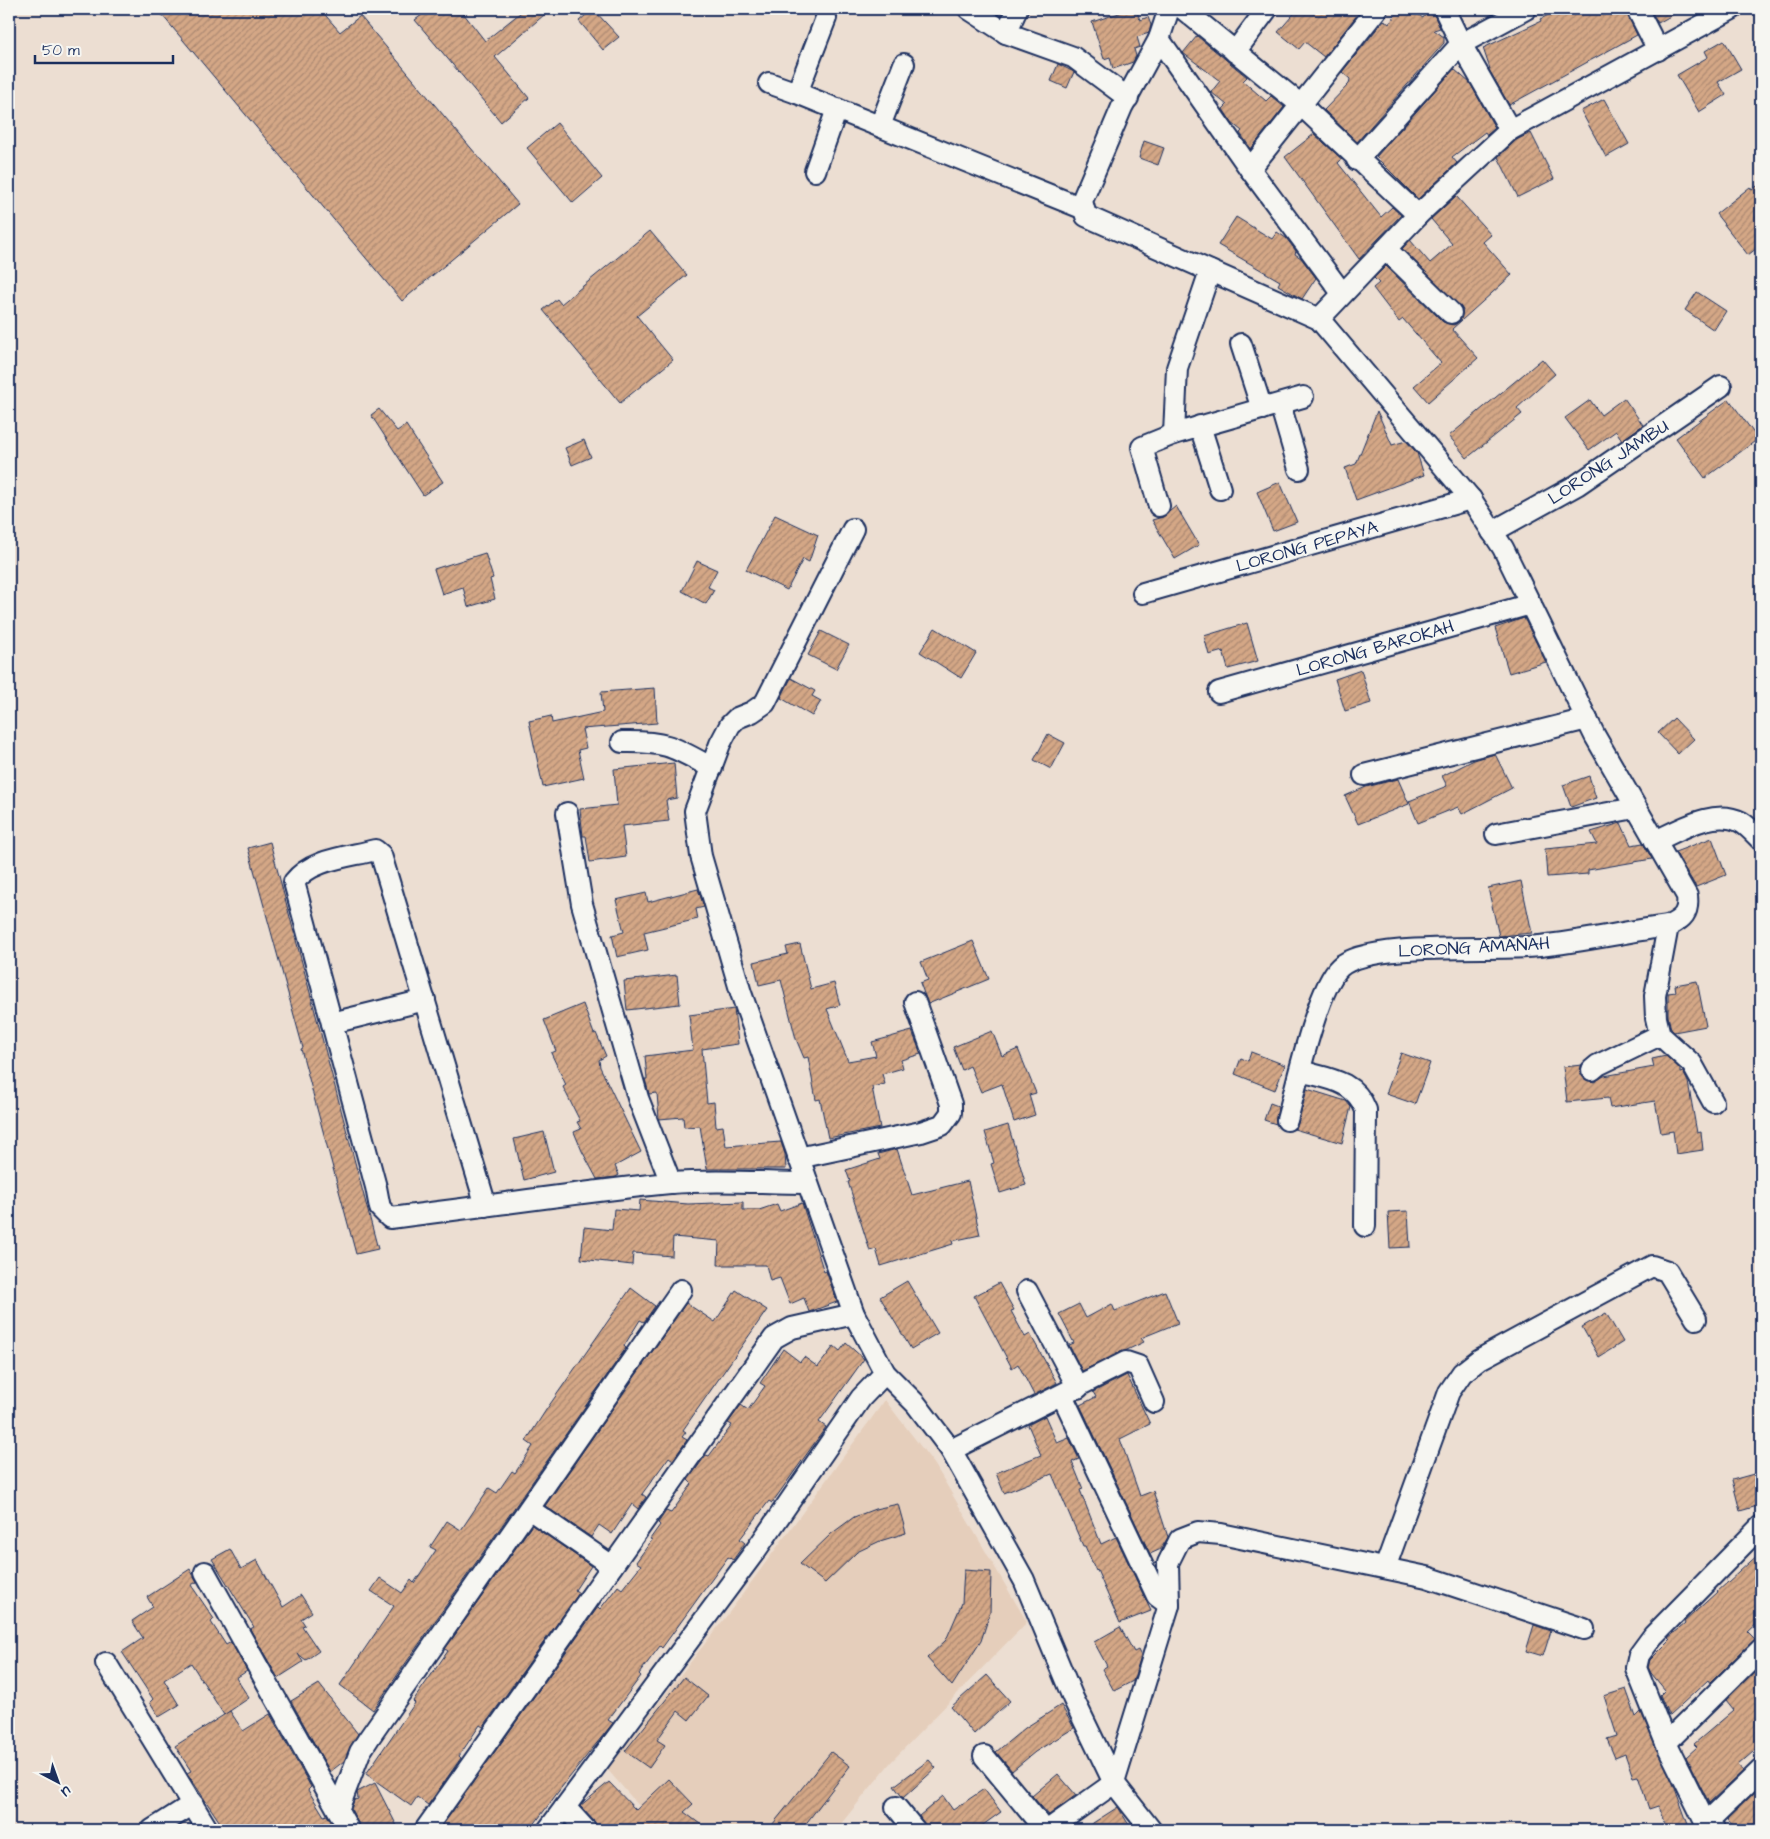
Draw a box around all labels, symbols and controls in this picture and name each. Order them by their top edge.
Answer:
scale bar [35,32,172,64]
text: 50 m [42,40,80,61]
street label: LORONG JAMBU [1543,414,1673,511]
street label: LORONG PEPAYA [1233,514,1382,579]
street label: LORONG BAROKAH [1293,614,1457,683]
street label: LORONG AMANAH [1397,931,1551,964]
north arrow [32,1756,82,1806]
text: U [56,1781,75,1801]

